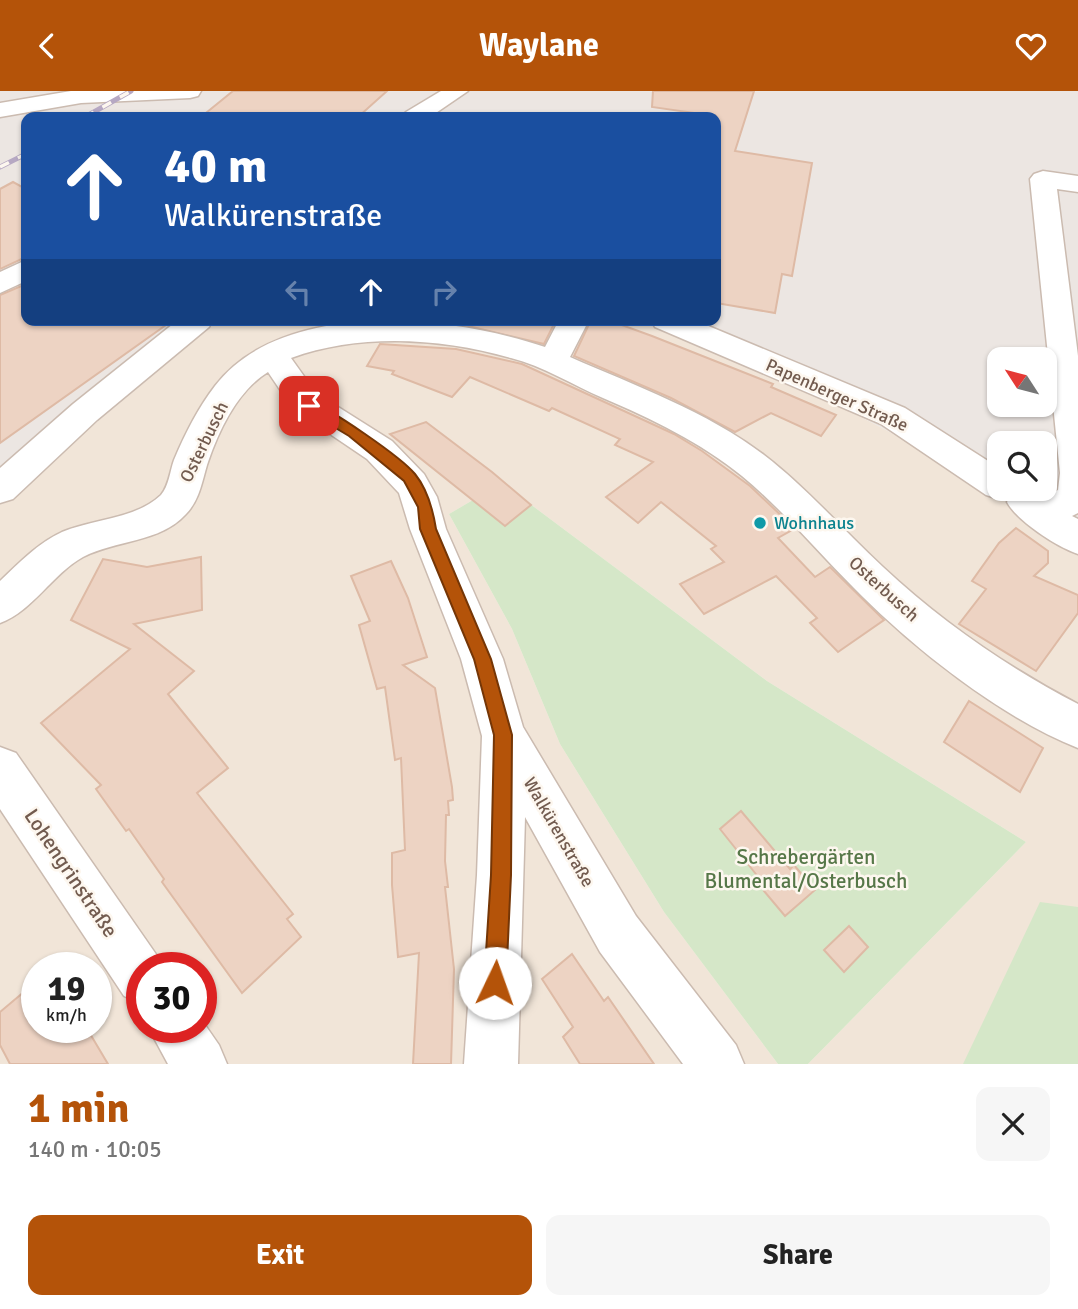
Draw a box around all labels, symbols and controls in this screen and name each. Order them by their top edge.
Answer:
text: Waylane [479,26,599,65]
icon: back [28,27,66,65]
icon: heart [1012,27,1050,65]
text: 40 m [164,136,267,196]
icon: ahead [49,140,140,231]
text: Walkürenstraße [164,196,382,235]
icon: left [279,273,317,311]
icon: ahead [352,273,390,311]
icon: right [425,273,463,311]
north arrow [987,347,1057,417]
map controls [987,347,1057,501]
street label: Papenberger Straße [762,354,912,436]
pin [279,376,339,436]
icon: arrive [290,387,328,425]
street label: Osterbusch [175,398,233,486]
button: search [987,431,1057,501]
place label: Wohnhaus [774,512,854,534]
marker: Wohnhaus [752,515,768,531]
street label: Osterbusch [844,552,924,626]
street label: Walkürenstraße [519,773,599,891]
street label: Lohengrinstraße [18,804,124,942]
park label: Schrebergärten Blumental/Osterbusch [705,844,907,894]
position arrow [458,946,532,1020]
speed limit sign: 30 [126,952,217,1043]
text: 19 [48,967,85,1010]
text: km/h [46,1004,87,1026]
text: 1 min [28,1083,129,1134]
button: close [976,1087,1050,1161]
text: 140 m · 10:05 [28,1135,162,1164]
button: Exit [28,1215,532,1295]
button: Share [546,1215,1050,1295]

